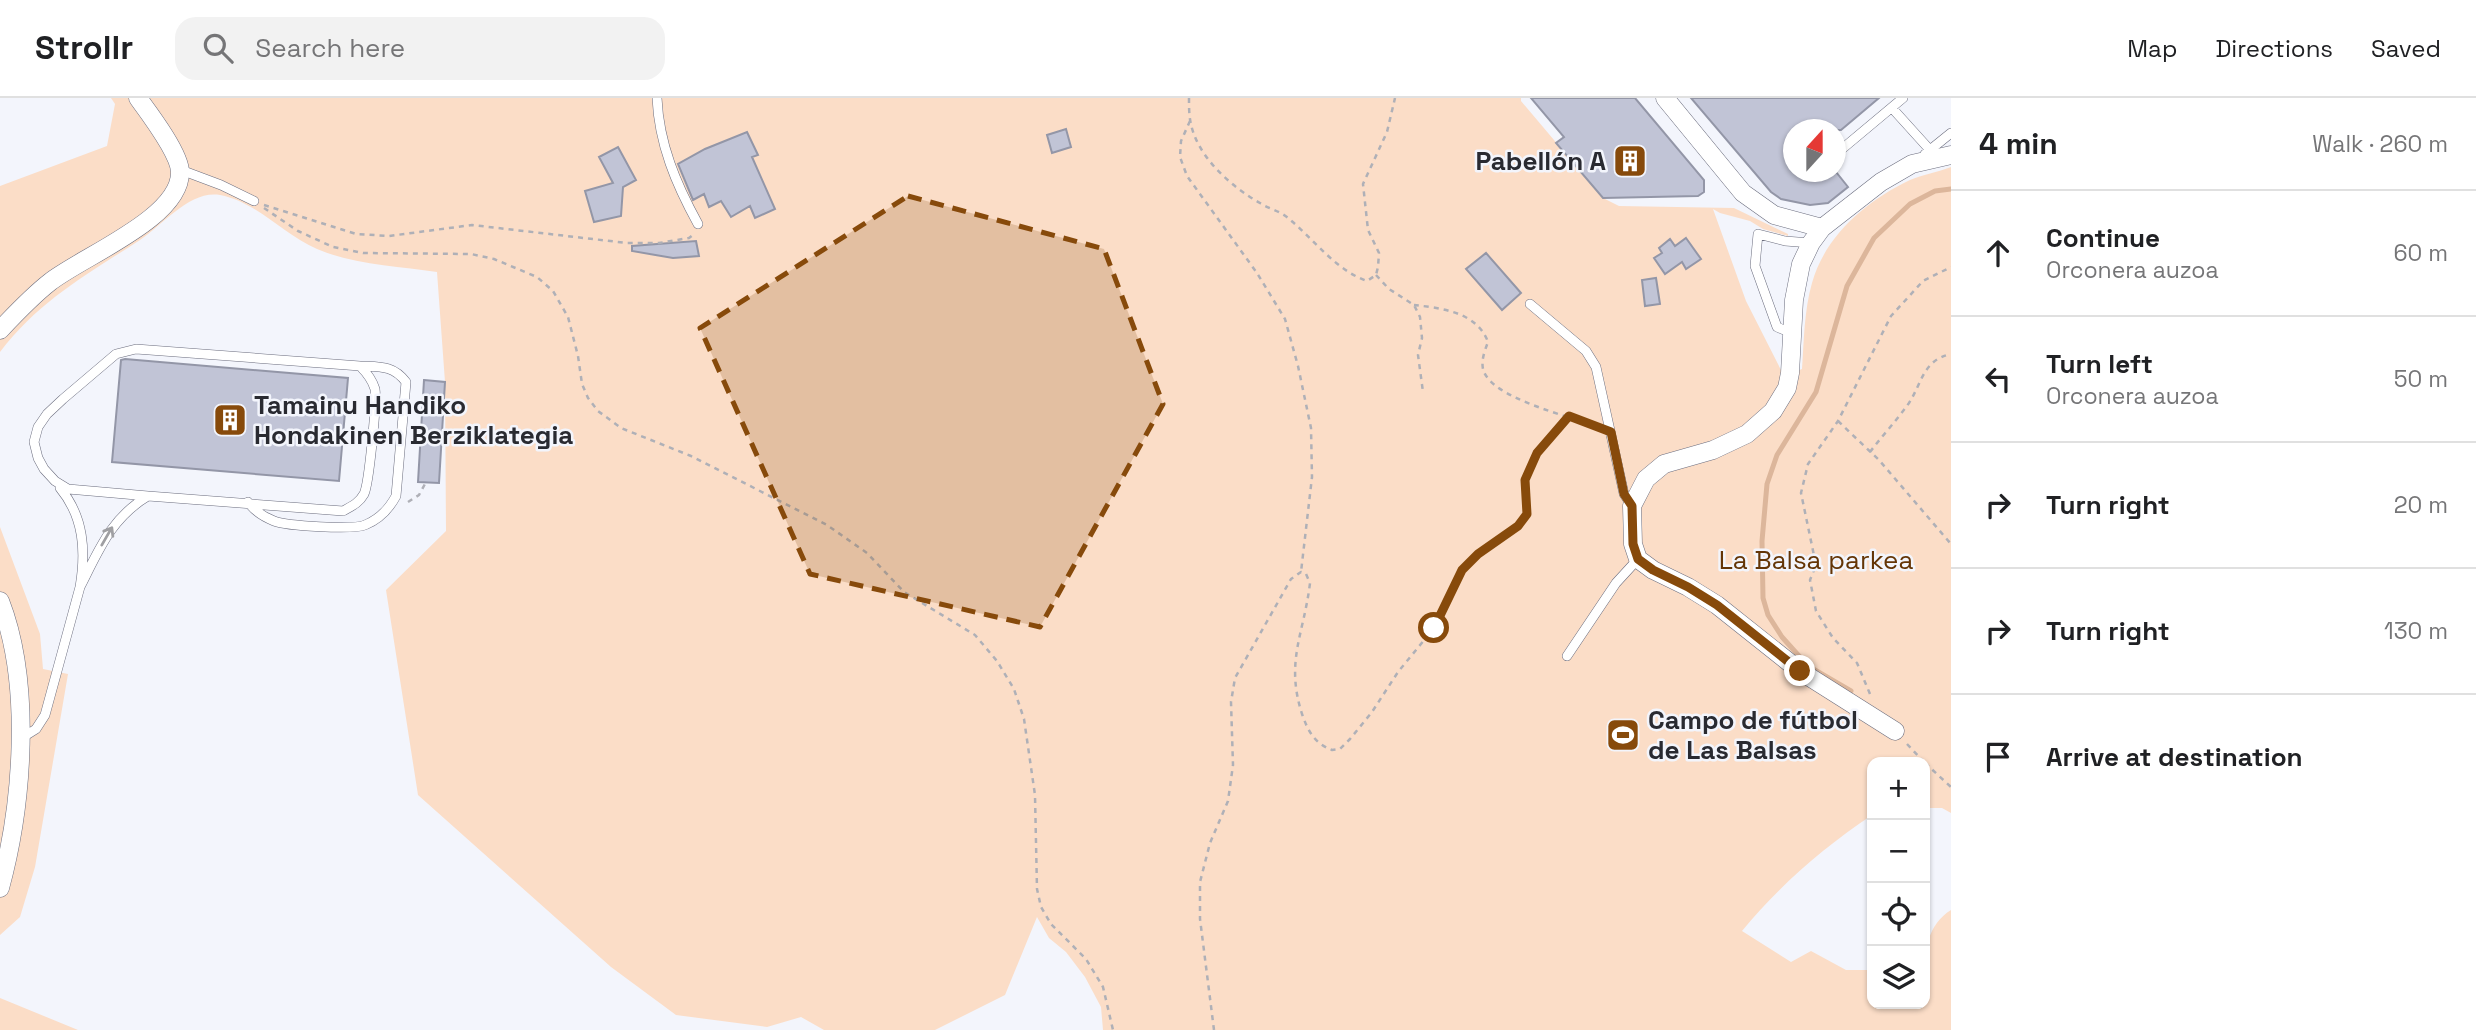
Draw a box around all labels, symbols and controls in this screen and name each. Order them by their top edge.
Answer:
search box [175,17,665,80]
text: Strollr [35,27,133,69]
icon: search [199,29,237,67]
text: Search here [255,31,405,65]
text: Map [2127,33,2177,64]
text: Directions [2215,33,2333,64]
text: Saved [2371,33,2441,64]
north arrow [1783,119,1846,182]
text: 4 min [1979,124,2058,163]
text: Walk · 260 m [2312,129,2448,159]
building icon: Pabellón A [1611,142,1649,180]
place label: Pabellón A [1475,144,1607,178]
text: Continue [2046,221,2160,255]
icon: ahead [1979,234,2017,272]
text: 60 m [2393,238,2448,268]
text: Orconera auzoa [2046,255,2219,285]
text: Turn left [2046,347,2153,381]
icon: left [1979,360,2017,398]
text: 50 m [2394,364,2448,394]
text: Orconera auzoa [2046,381,2219,411]
place label: Tamainu Handiko Hondakinen Berziklategia [254,388,573,452]
building icon: Tamainu Handiko Hondakinen Berziklategia [211,401,249,439]
icon: right [1979,486,2017,524]
text: Turn right [2046,488,2170,522]
text: 20 m [2394,490,2448,520]
one-way arrow [101,526,115,546]
park label: La Balsa parkea [1719,543,1913,577]
route start [1418,612,1449,643]
icon: right [1979,612,2017,650]
text: Turn right [2046,614,2170,648]
text: 130 m [2384,616,2448,646]
route end [1784,655,1815,686]
place label: Campo de fútbol de Las Balsas [1648,703,1858,767]
sports icon: Campo de fútbol de Las Balsas [1604,716,1642,754]
icon: arrive [1979,738,2017,776]
text: Arrive at destination [2046,740,2303,774]
map controls [1867,757,1930,1009]
button: + [1867,757,1930,820]
button: − [1867,820,1930,883]
button: locate [1867,883,1930,946]
button: layers [1867,946,1930,1009]

